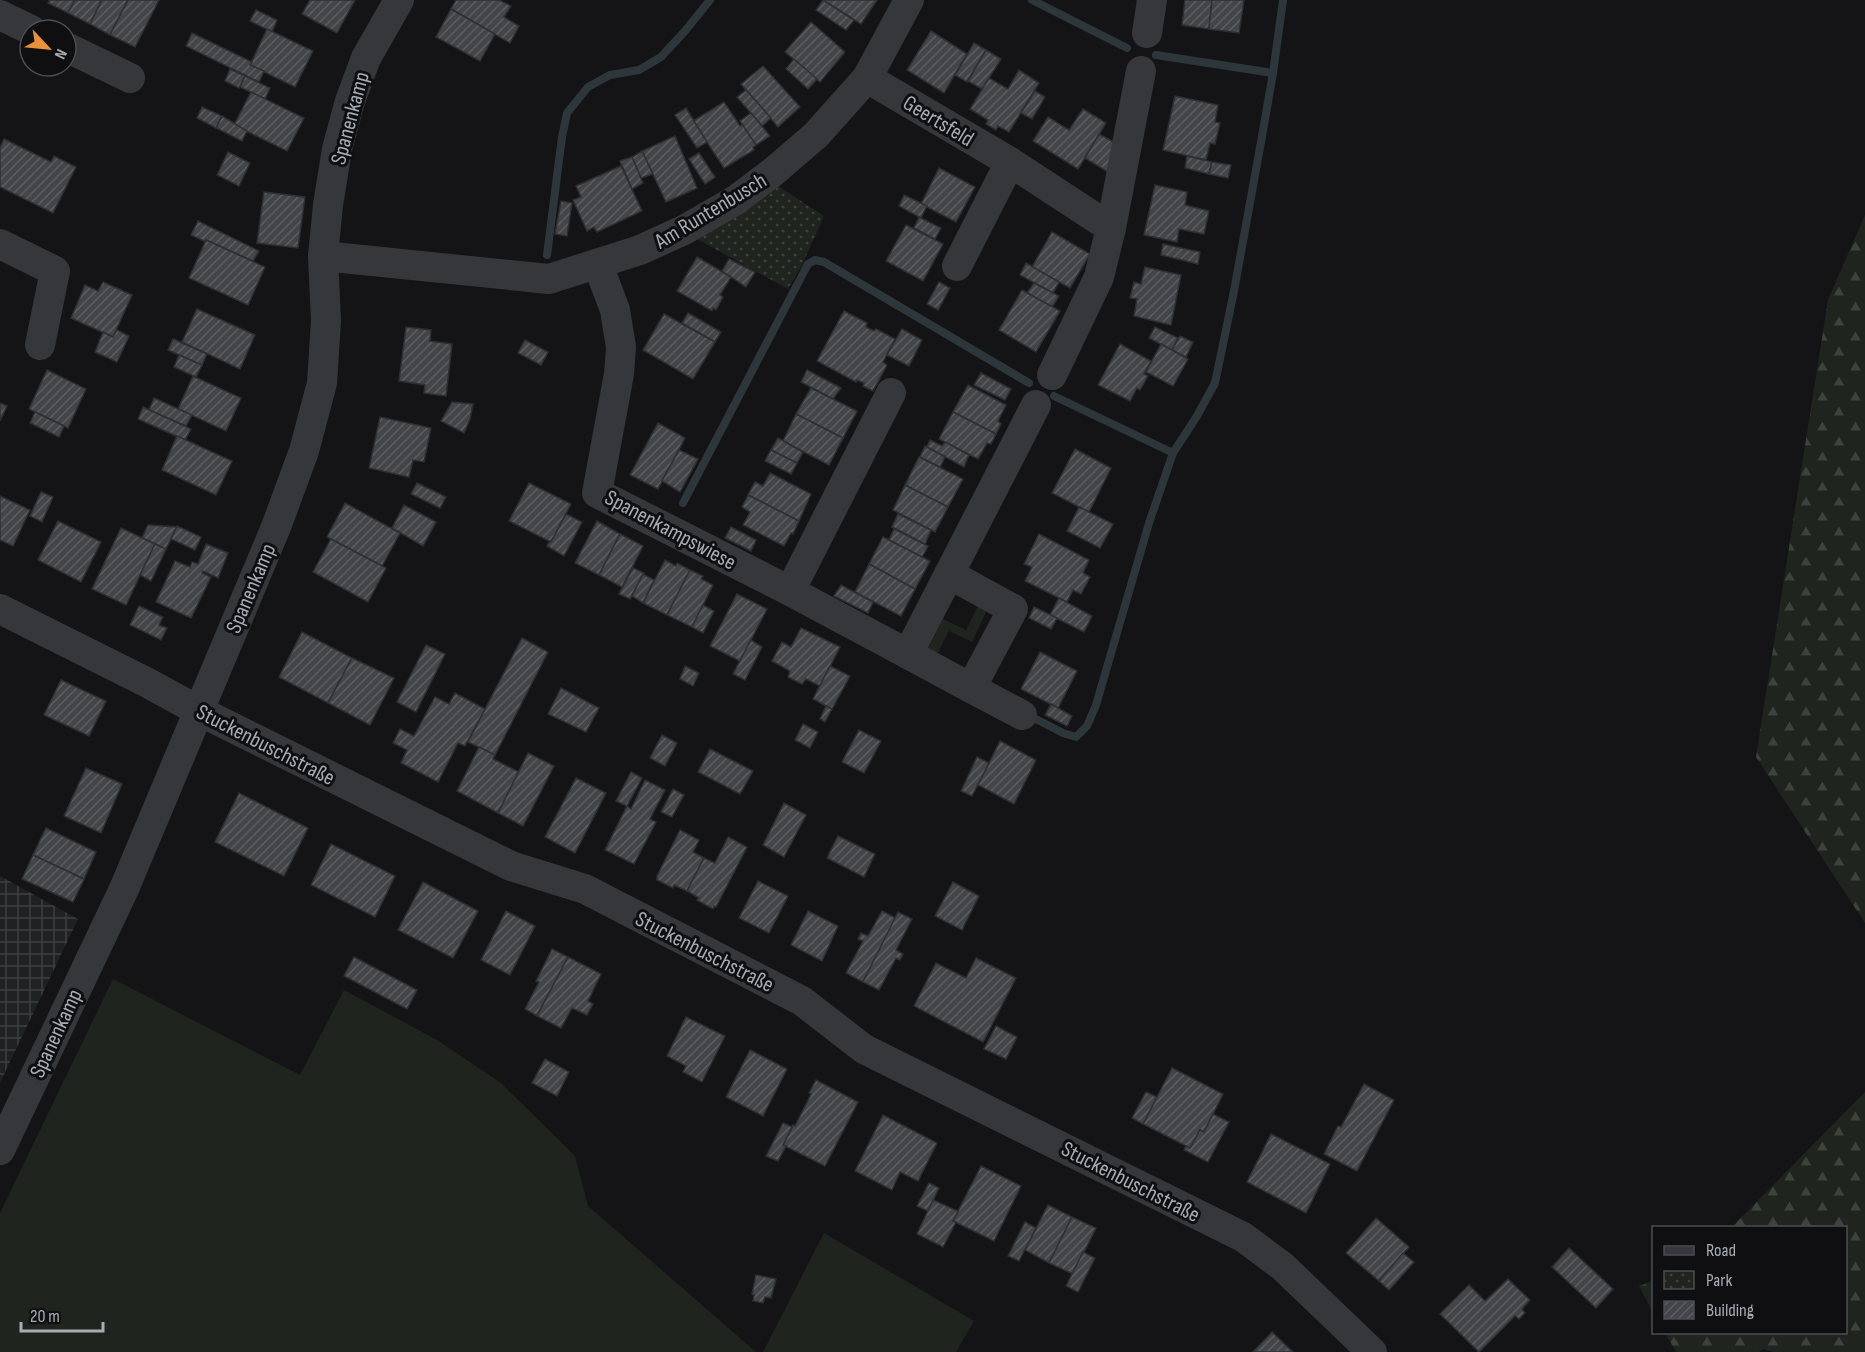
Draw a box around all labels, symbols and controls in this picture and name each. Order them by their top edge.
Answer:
north arrow [18,18,78,78]
text: N [50,46,71,62]
street label: Spanenkamp [325,69,376,168]
street label: Geertsfeld [898,90,978,153]
street label: Am Runtenbusch [649,167,772,256]
street label: Spanenkampswiese [600,484,741,576]
street label: Spanenkamp [220,540,282,637]
street label: Stuckenbuschstraße [191,699,339,792]
street label: Stuckenbuschstraße [630,906,778,999]
street label: Spanenkamp [24,985,89,1082]
street label: Stuckenbuschstraße [1056,1136,1204,1229]
legend [1652,1226,1847,1334]
text: Road [1706,1240,1736,1261]
text: Park [1706,1270,1732,1291]
scale bar [21,1295,104,1333]
text: Building [1706,1300,1754,1321]
text: 20 m [30,1306,60,1327]

